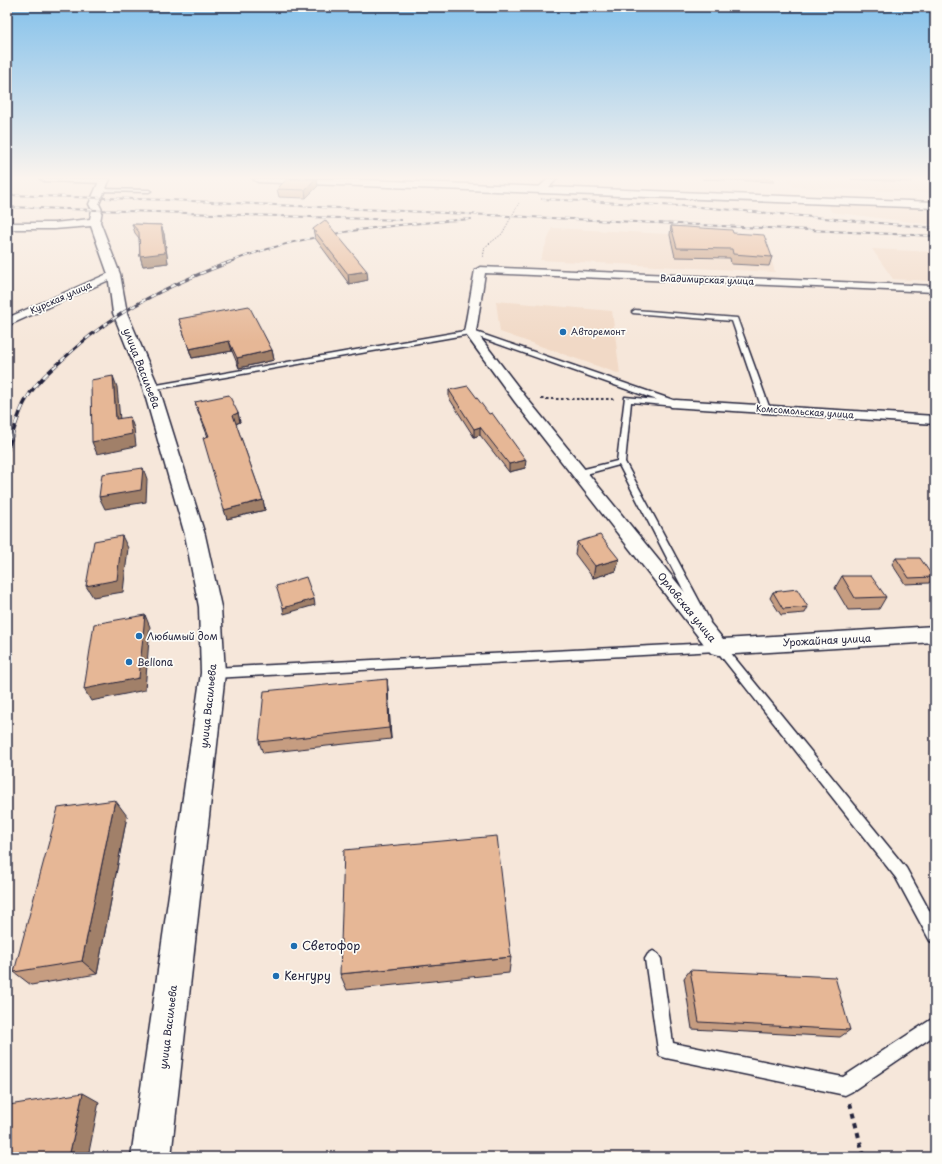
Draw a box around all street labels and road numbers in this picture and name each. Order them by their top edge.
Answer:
street label: Владимирская улица [660,270,755,288]
street label: Курская улица [28,277,94,317]
street label: улица Васильева [120,326,165,411]
street label: Комсомольская улица [756,401,855,421]
street label: Орловская улица [655,569,721,645]
street label: Урожайная улица [782,630,872,649]
street label: улица Васильева [196,662,219,749]
street label: улица Васильева [155,983,180,1070]

